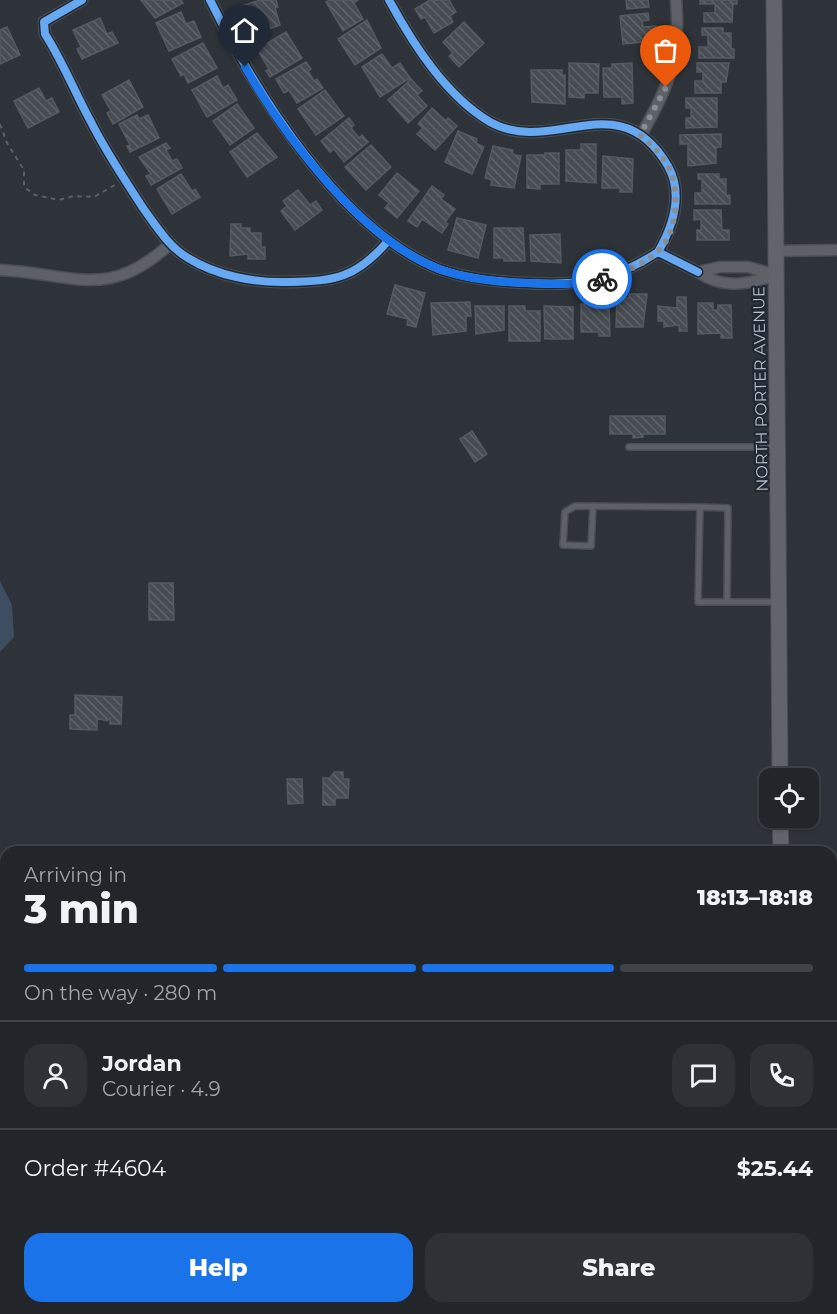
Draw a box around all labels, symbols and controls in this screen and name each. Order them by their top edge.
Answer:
pin [219,5,270,67]
icon: home [228,14,261,47]
pin [640,25,691,87]
icon: bag [649,34,682,67]
courier [572,249,632,309]
icon: bike [586,263,619,296]
street label: NORTH PORTER AVENUE [749,286,772,492]
map controls [759,768,819,828]
button: locate [759,768,819,828]
text: Arriving in [24,863,127,887]
text: 18:13–18:18 [697,884,813,911]
text: 3 min [24,885,139,933]
text: On the way · 280 m [24,981,217,1005]
button: person [24,1044,87,1107]
button: chat [672,1044,735,1107]
button: phone [750,1044,813,1107]
text: Jordan [102,1050,182,1077]
text: Courier · 4.9 [102,1077,221,1101]
text: Order #4604 [24,1155,166,1182]
text: $25.44 [737,1155,813,1182]
button: Help [24,1233,413,1302]
button: Share [425,1233,813,1302]

